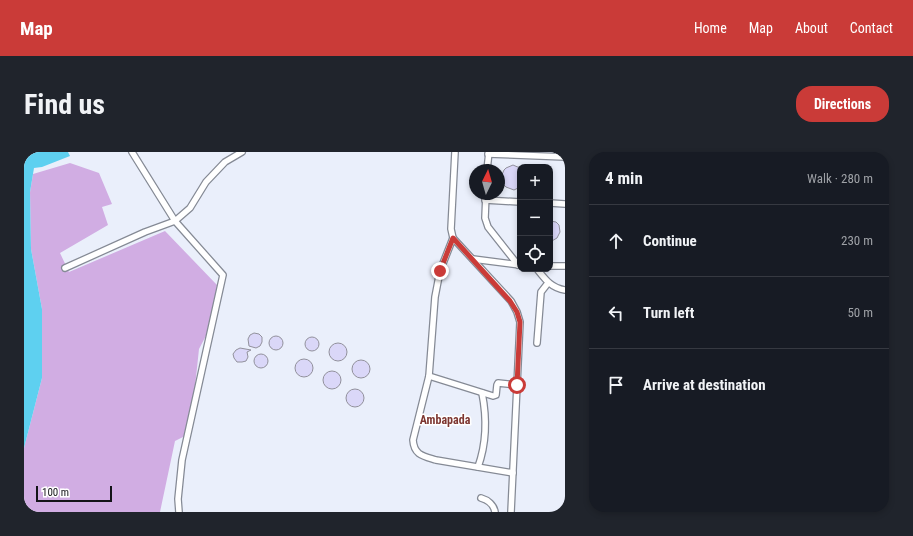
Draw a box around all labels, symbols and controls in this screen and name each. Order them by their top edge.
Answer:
text: Map [20,17,53,40]
text: Home [694,20,727,36]
text: Map [749,20,773,36]
text: About [795,20,828,36]
text: Contact [850,20,893,36]
button: Directions [796,86,889,122]
text: Find us [24,88,105,121]
north arrow [469,164,505,200]
map controls [517,164,553,272]
button: + [517,164,553,200]
text: 4 min [605,168,643,188]
text: Walk · 280 m [807,171,873,186]
button: − [517,200,553,236]
icon: ahead [605,230,627,252]
text: Continue [643,232,697,250]
text: 230 m [841,233,873,248]
button: locate [517,236,553,272]
route end [431,262,449,280]
icon: left [605,302,627,324]
text: Turn left [643,304,694,322]
text: 50 m [847,305,873,320]
icon: arrive [605,374,627,396]
route start [508,376,526,394]
text: Arrive at destination [643,376,766,394]
district label: Ambapada [420,413,471,427]
scale bar [36,484,112,503]
text: 100 m [42,486,69,499]

